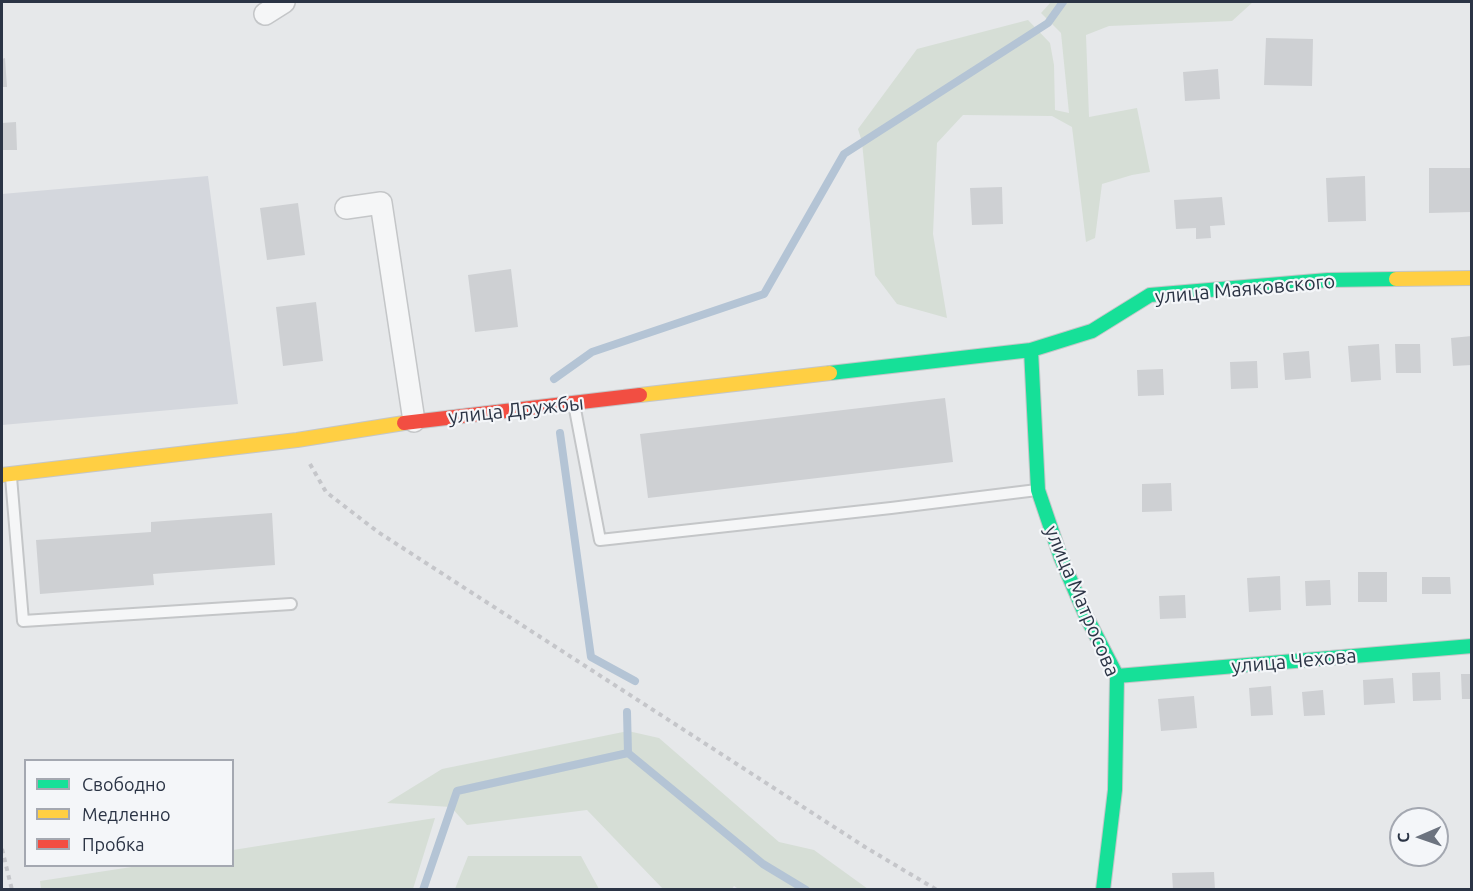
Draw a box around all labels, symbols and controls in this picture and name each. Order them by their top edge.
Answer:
street label: улица Маяковского [1154,269,1336,309]
street label: улица Дружбы [447,391,585,429]
street label: улица Матросова [1039,522,1125,680]
street label: улица Чехова [1230,644,1358,678]
legend [24,759,234,867]
text: Свободно [82,774,166,794]
text: Медленно [82,804,171,824]
north arrow [1389,807,1449,867]
text: С [1394,832,1412,843]
text: Пробка [82,834,145,854]

